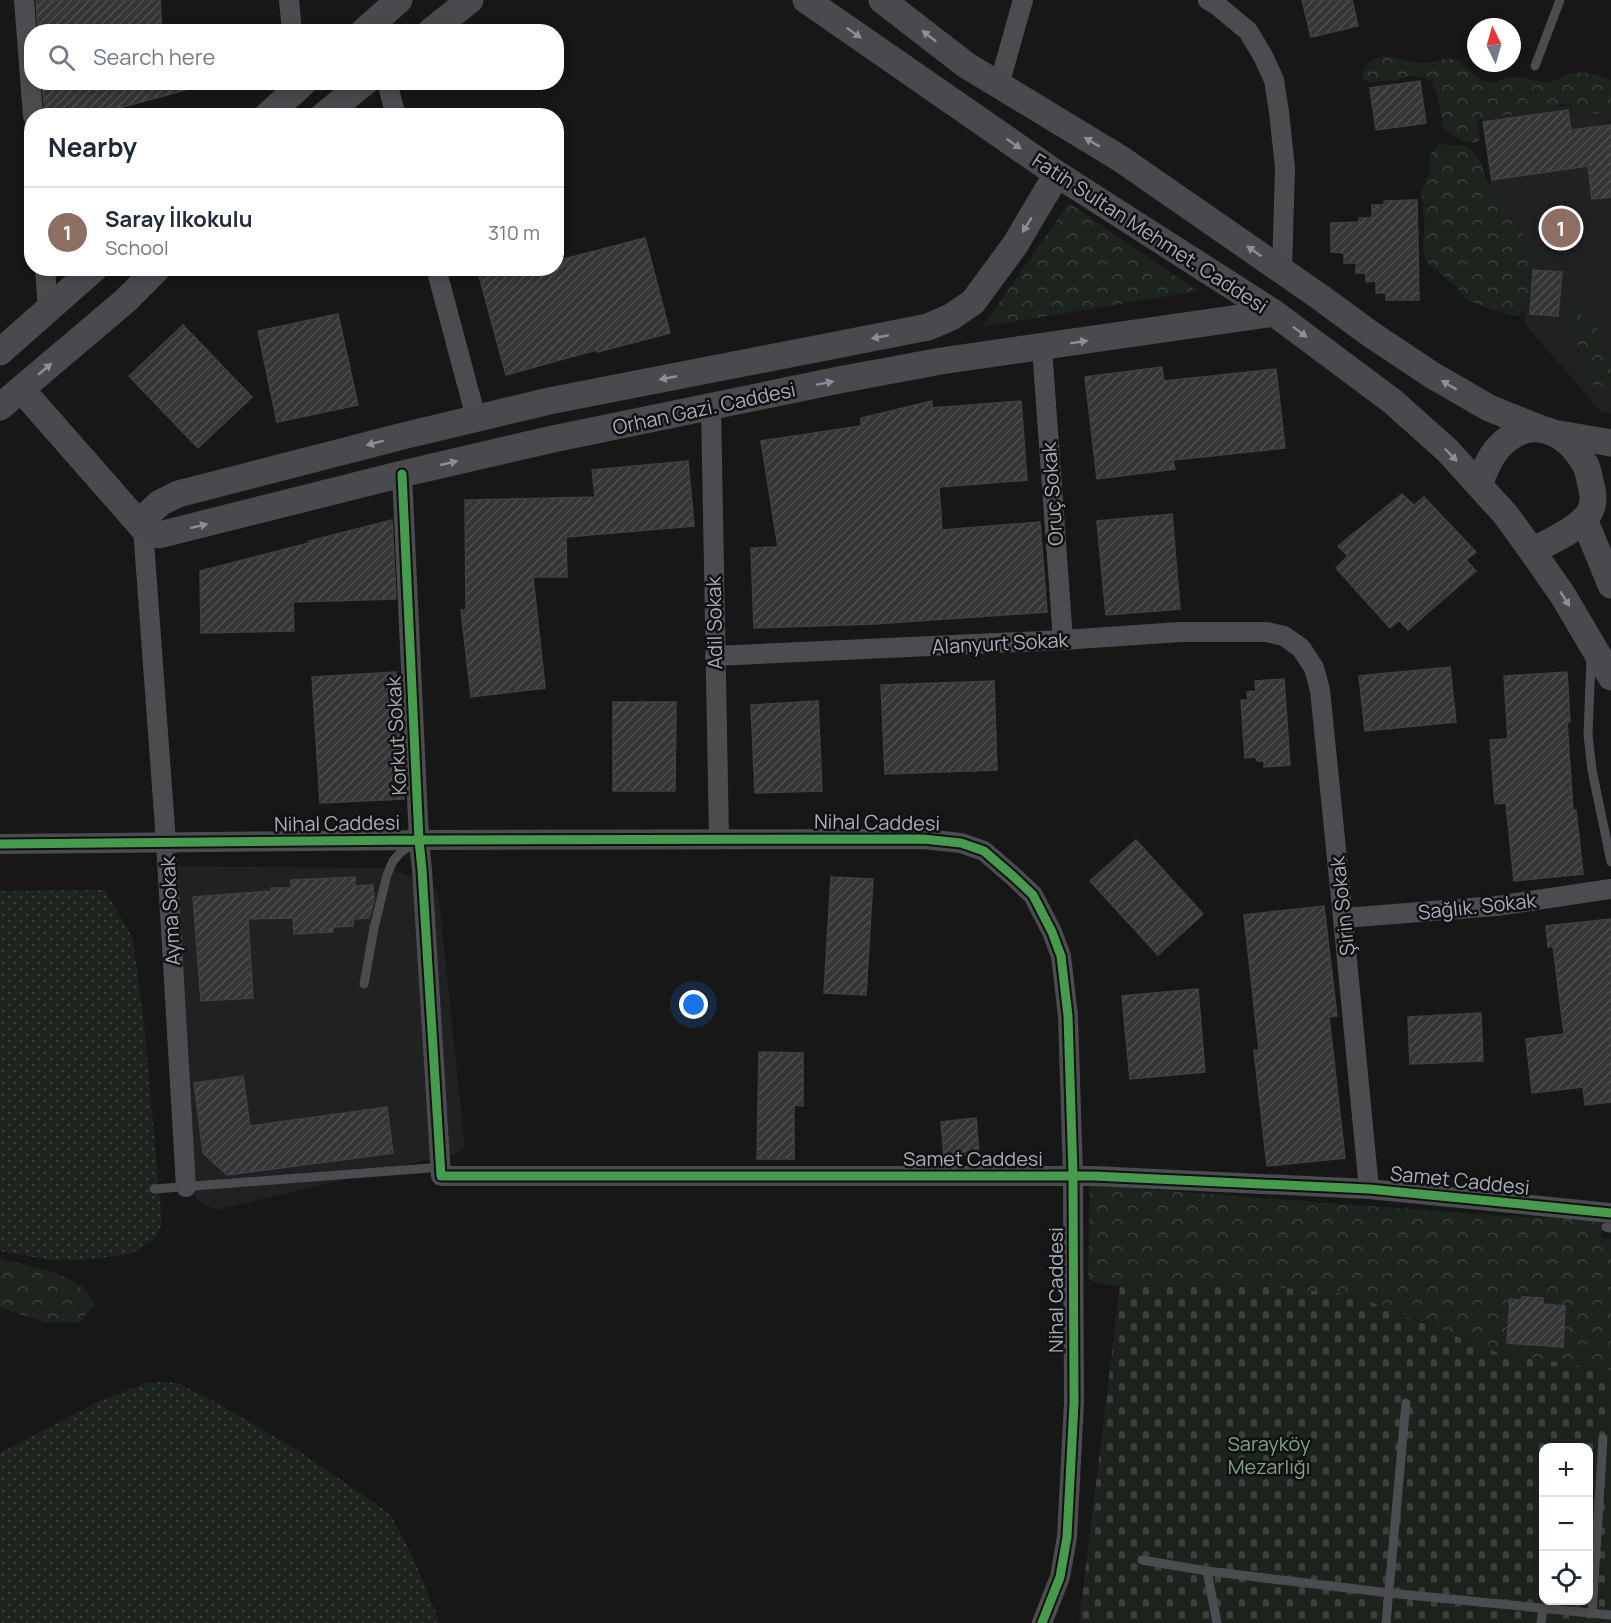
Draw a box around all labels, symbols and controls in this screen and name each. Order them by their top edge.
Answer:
north arrow [1467,18,1521,72]
search box [24,24,564,90]
one-way arrow [845,27,861,39]
one-way arrow [921,30,936,42]
icon: search [45,41,78,74]
text: Search here [93,42,215,72]
text: Nearby [48,129,137,165]
one-way arrow [1084,136,1100,147]
one-way arrow [1005,139,1022,150]
street label: Fatih Sultan Mehmet. Caddesi [1027,147,1273,319]
text: Saray İlkokulu [105,204,252,234]
pin: 1 [1542,206,1580,250]
one-way arrow [1022,217,1032,234]
text: 1 [63,219,72,246]
text: 310 m [488,219,540,246]
text: School [105,234,169,261]
one-way arrow [1246,245,1262,257]
one-way arrow [1291,326,1307,338]
one-way arrow [871,333,890,342]
one-way arrow [1070,337,1089,346]
one-way arrow [37,363,52,376]
one-way arrow [659,374,678,383]
street label: Orhan Gazi. Caddesi [610,375,798,441]
one-way arrow [815,377,834,387]
one-way arrow [1441,380,1457,391]
one-way arrow [366,438,385,448]
street label: Oruç Sokak [1035,440,1069,547]
one-way arrow [1444,447,1458,462]
one-way arrow [440,458,459,468]
one-way arrow [190,521,208,530]
street label: Adil Sokak [700,575,728,670]
one-way arrow [1560,591,1571,608]
street label: Alanyurt Sokak [931,626,1070,660]
street label: Korkut Sokak [379,675,413,796]
street label: Nihal Caddesi [814,807,940,837]
street label: Nihal Caddesi [274,808,400,838]
street label: Şirin Sokak [1323,854,1361,957]
street label: Ayma Sokak [154,855,186,966]
street label: Sağlık. Sokak [1417,886,1539,926]
your location [679,990,708,1019]
street label: Samet Caddesi [903,1145,1043,1172]
street label: Samet Caddesi [1389,1159,1531,1201]
street label: Nihal Caddesi [1042,1227,1069,1353]
park label: Sarayköy Mezarlığı [1227,1430,1311,1480]
map controls [1539,1443,1593,1605]
button: + [1539,1443,1593,1497]
button: − [1539,1497,1593,1551]
button: locate [1539,1551,1593,1605]

